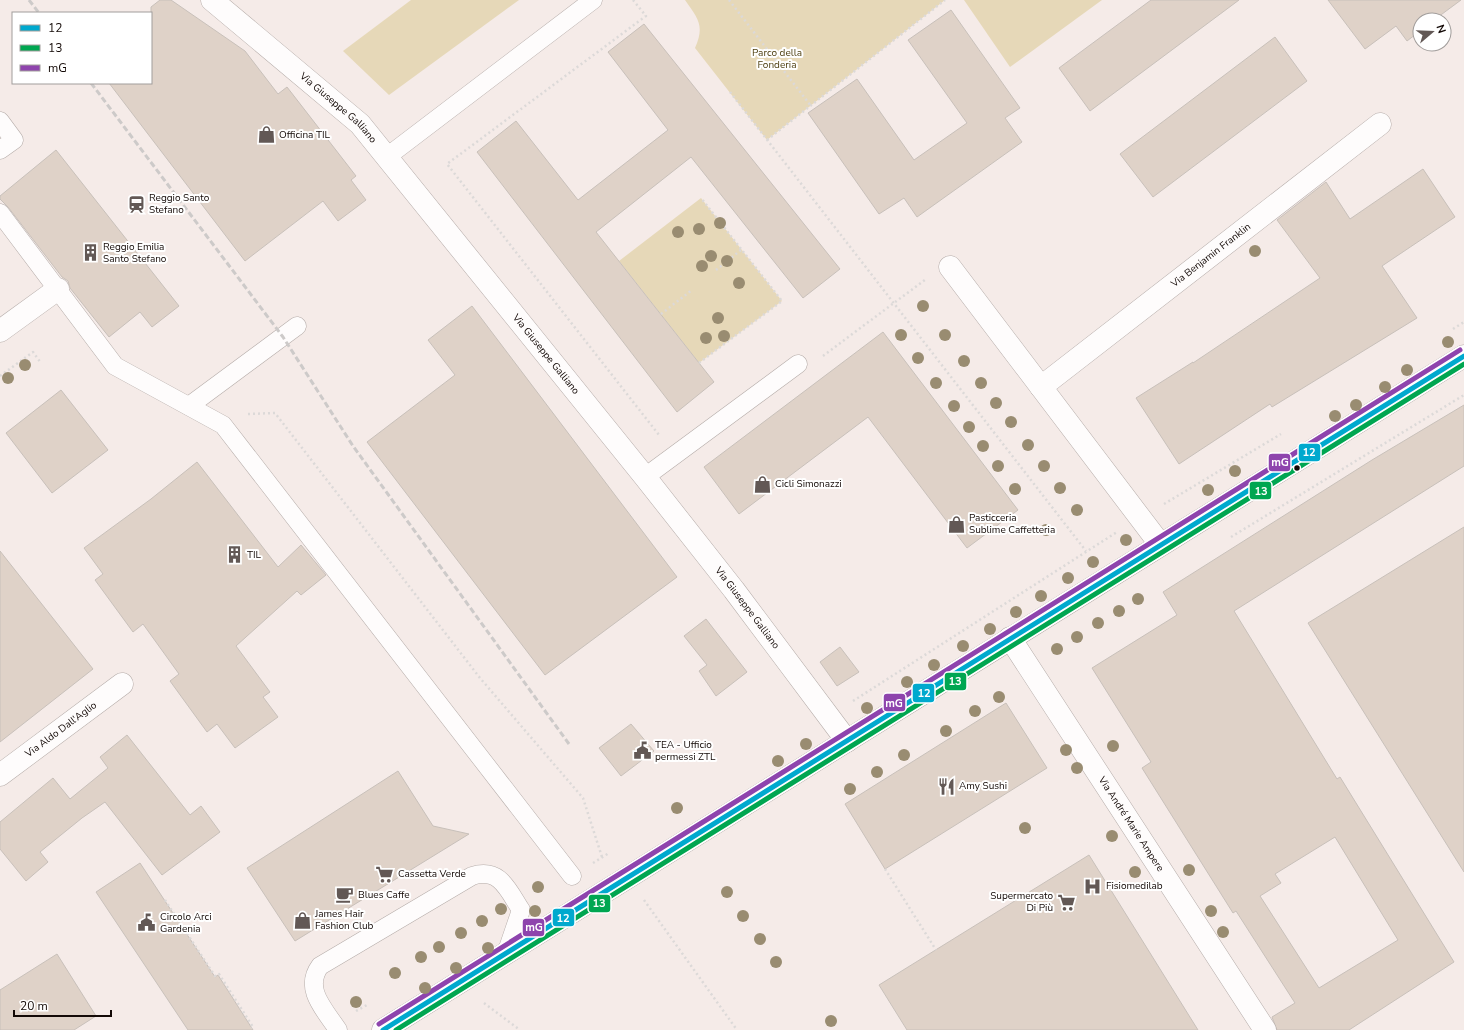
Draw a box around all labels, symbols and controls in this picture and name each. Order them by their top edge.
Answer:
legend [12,12,152,84]
north arrow [1412,12,1452,52]
text: 12 [48,20,62,36]
text: N [1433,23,1449,35]
text: 13 [48,40,62,56]
park label: Parco della Fonderia [752,46,802,72]
text: mG [48,60,67,76]
street label: Via Giuseppe Galliano [296,69,380,146]
shop icon: Officina TIL [256,125,276,145]
place label: Officina TIL [279,128,331,142]
place label: Reggio Santo Stefano [149,191,210,217]
station icon: Reggio Santo Stefano [126,194,146,214]
street label: Via Benjamin Franklin [1167,220,1254,291]
place label: Reggio Emilia Santo Stefano [103,240,167,266]
building icon: Reggio Emilia Santo Stefano [80,243,100,263]
street label: Via Giuseppe Galliano [509,310,583,398]
line badge: 12 [1298,443,1321,462]
text: 12 [1302,445,1316,460]
line badge: mG [1268,453,1291,472]
text: mG [1271,455,1289,470]
unlabelled marker [1292,463,1302,473]
shop icon: Cicli Simonazzi [752,474,772,494]
place label: Cicli Simonazzi [775,477,842,491]
line badge: 13 [1249,481,1272,500]
text: 13 [1254,484,1268,499]
place label: Pasticceria Sublime Caffetteria [969,511,1055,537]
shop icon: Pasticceria Sublime Caffetteria [946,514,966,534]
building icon: TIL [224,545,244,565]
place label: TIL [247,548,262,562]
street label: Via Giuseppe Galliano [711,563,783,652]
line badge: 13 [944,672,967,691]
text: 13 [948,674,962,689]
line badge: 12 [912,683,935,703]
text: 12 [917,686,931,701]
line badge: mG [883,693,906,712]
text: mG [885,696,903,711]
street label: Via Aldo Dall'Aglio [22,698,100,761]
place label: TEA - Ufficio permessi ZTL [655,738,716,764]
public building icon: TEA - Ufficio permessi ZTL [632,741,652,761]
street label: Via André Marie Ampere [1094,773,1167,874]
restaurant icon: Amy Sushi [936,776,956,796]
place label: Amy Sushi [959,779,1007,793]
supermarket icon: Cassetta Verde [375,864,395,884]
place label: Cassetta Verde [398,867,466,881]
hospital icon: Fisiomedilab [1083,876,1103,896]
place label: Fisiomedilab [1106,879,1163,893]
cafe icon: Blues Caffe [335,885,355,905]
place label: Blues Caffe [358,888,410,902]
place label: Supermercato Di Più [990,889,1053,915]
supermarket icon: Supermercato Di Più [1056,892,1076,912]
line badge: 13 [588,894,611,913]
text: 13 [592,896,606,911]
place label: James Hair Fashion Club [314,907,373,933]
line badge: 12 [552,908,575,927]
place label: Circolo Arci Gardenia [160,910,211,936]
shop icon: James Hair Fashion Club [292,910,312,930]
text: 12 [556,911,570,926]
public building icon: Circolo Arci Gardenia [137,913,157,933]
line badge: mG [522,918,545,937]
text: mG [525,920,543,935]
scale bar [14,992,111,1018]
text: 20 m [20,998,48,1014]

